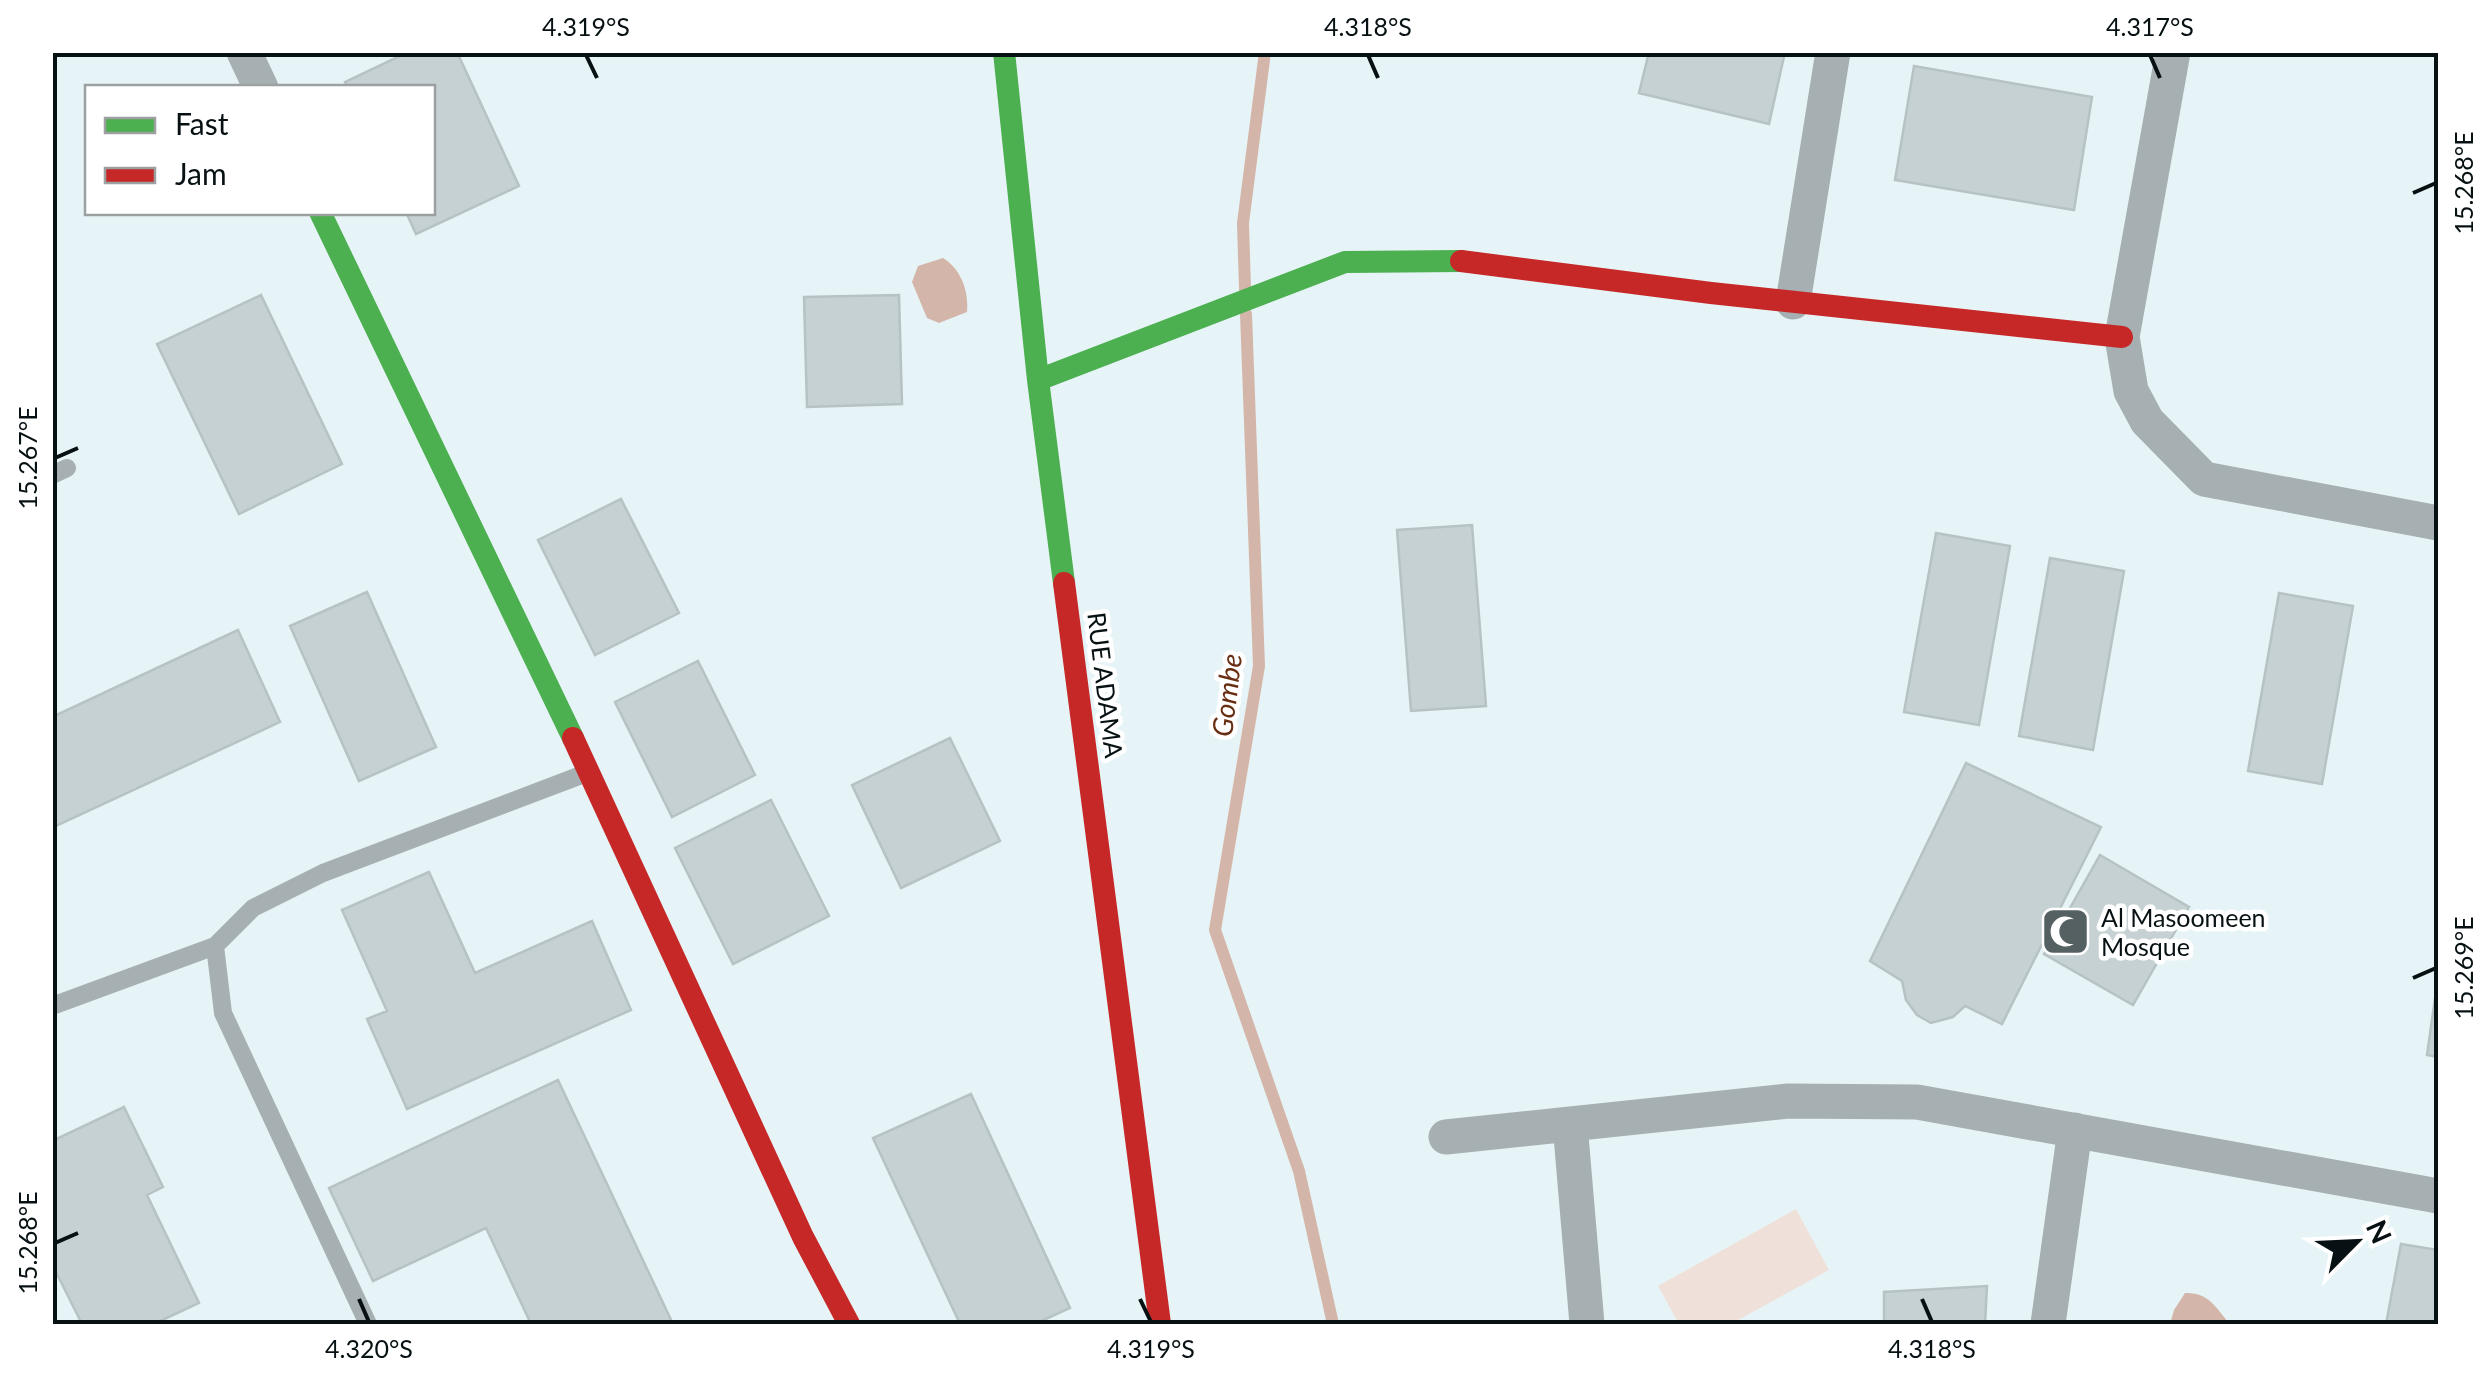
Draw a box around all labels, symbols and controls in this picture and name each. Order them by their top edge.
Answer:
text: 4.319°S [542,11,630,41]
text: 4.318°S [1324,11,1412,41]
text: 4.317°S [2106,11,2194,41]
legend [85,85,435,215]
text: Fast [175,105,229,141]
text: 15.268°E [2448,131,2478,235]
text: Jam [175,155,227,191]
text: 15.267°E [12,406,42,510]
street label: RUE ADAMA [1082,610,1130,760]
water label: Gombe [1204,651,1248,739]
place label: Al Masoomeen Mosque [2101,902,2266,961]
mosque icon: Al Masoomeen Mosque [2040,905,2092,957]
text: 15.269°E [2448,916,2478,1020]
text: 15.268°E [12,1191,42,1295]
north arrow [2306,1192,2406,1292]
text: N [2360,1215,2400,1248]
text: 4.320°S [325,1333,413,1363]
text: 4.319°S [1107,1333,1195,1363]
text: 4.318°S [1888,1333,1976,1363]

